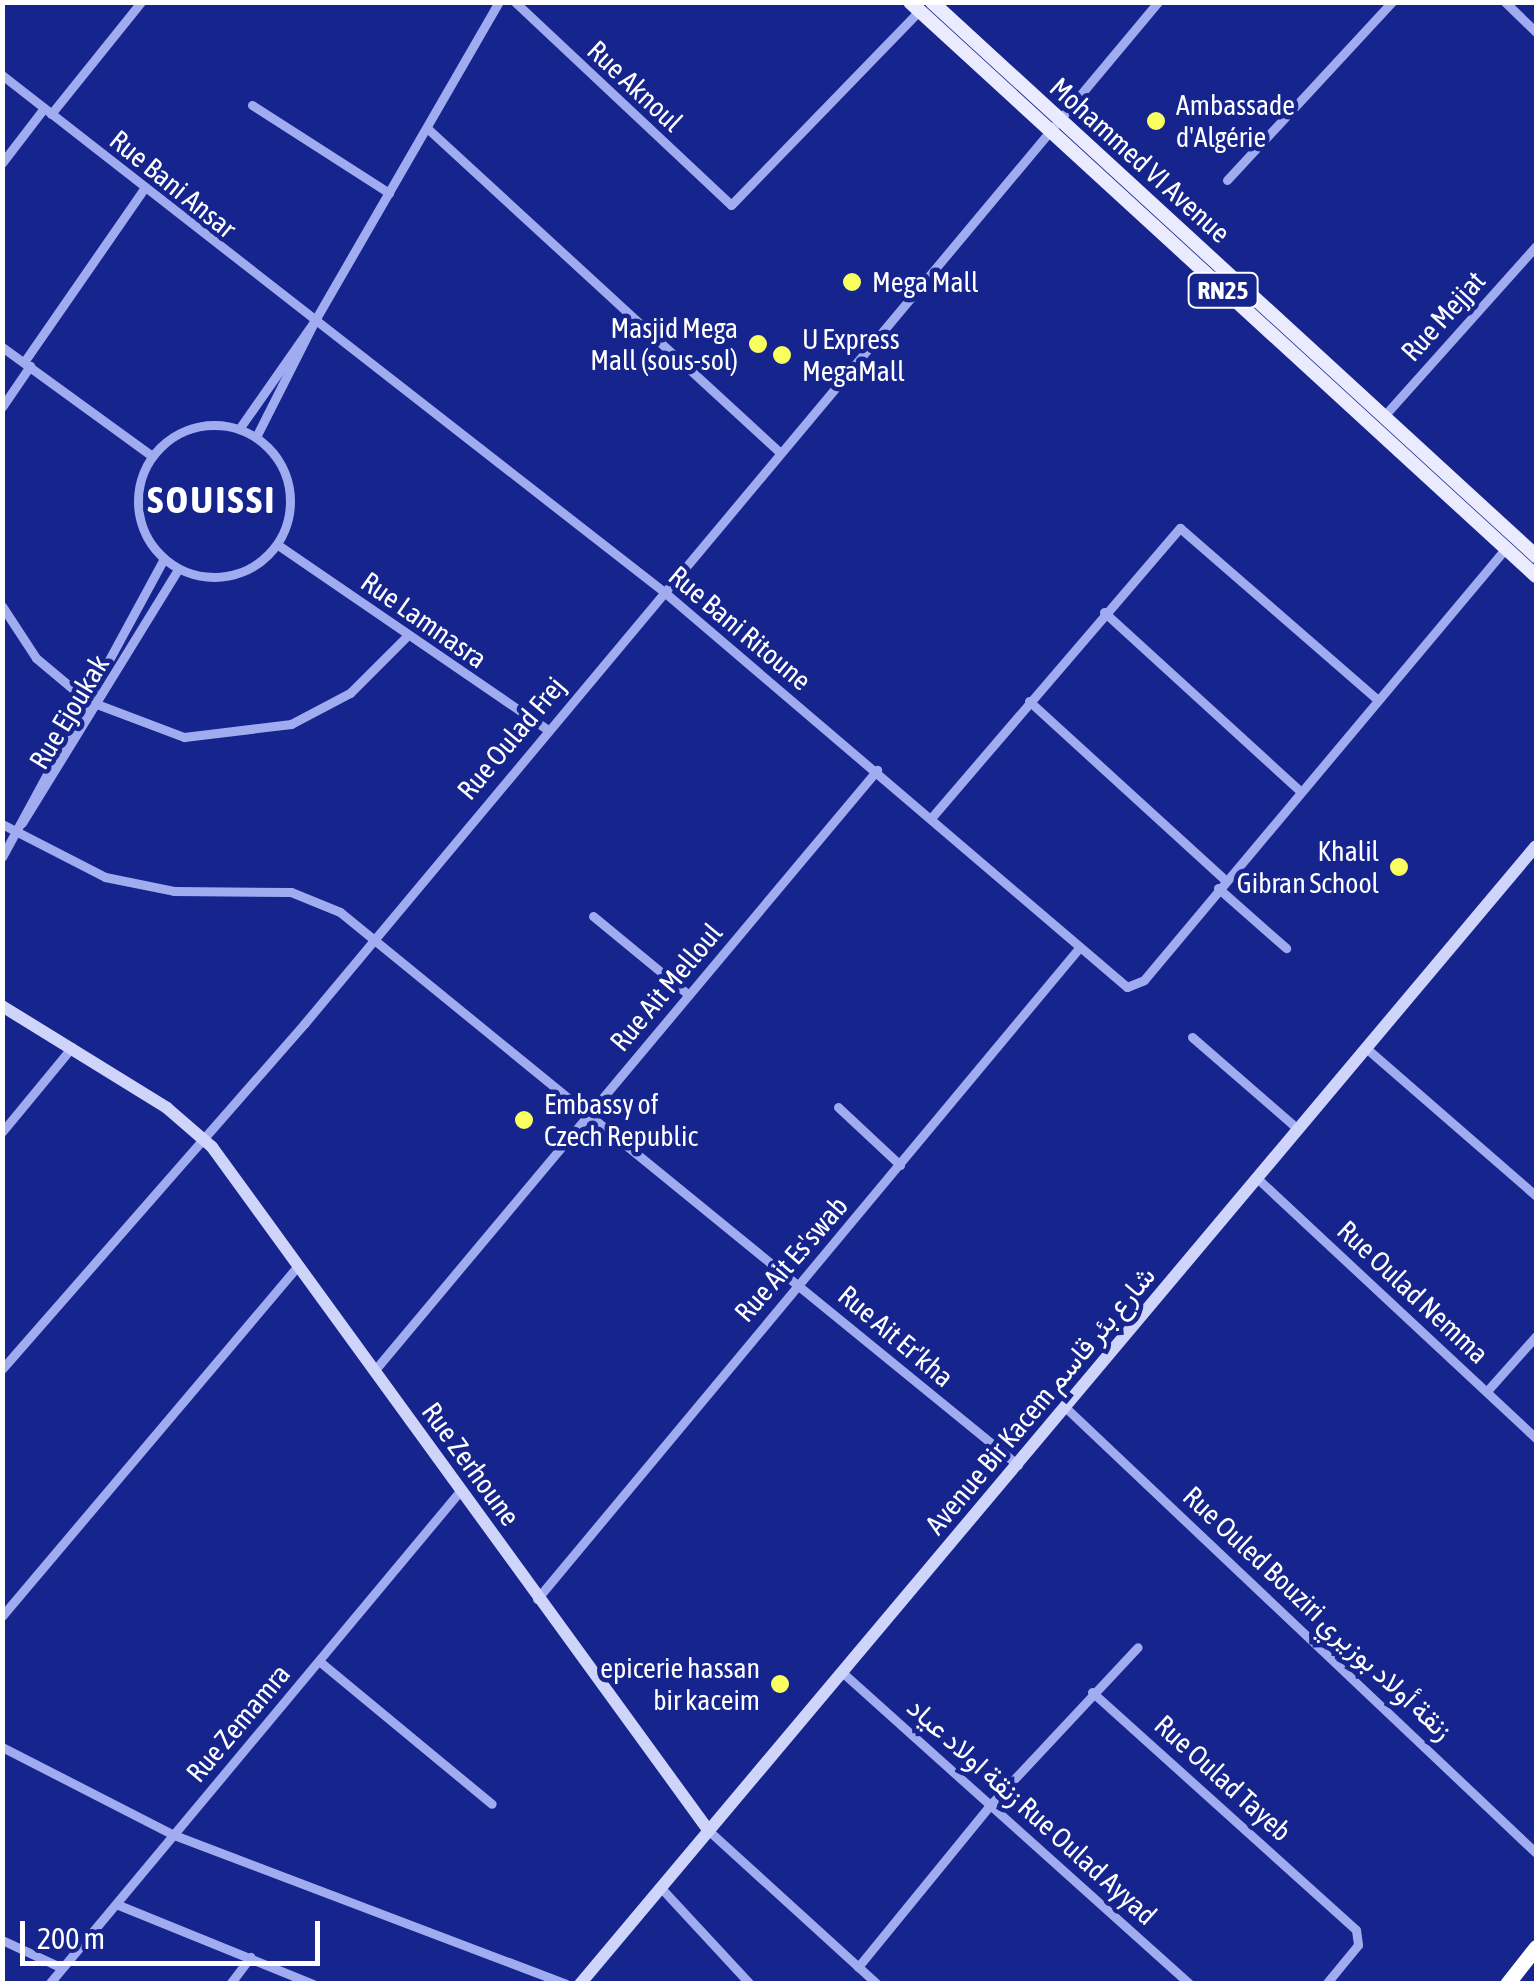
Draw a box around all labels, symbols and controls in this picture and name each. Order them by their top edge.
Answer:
street label: Rue Aknoul [580,34,690,138]
street label: Mohammed VI Avenue [1043,70,1237,250]
place label: Ambassade d'Algérie [1176,88,1295,154]
marker: Ambassade d'Algérie [1145,110,1167,132]
street label: Rue Bani Ansar [103,123,243,245]
street label: Rue Mejjat [1394,264,1492,368]
place label: Mega Mall [872,265,978,299]
road number: RN25 [1186,270,1260,310]
marker: Mega Mall [841,271,863,293]
place label: Masjid Mega Mall (sous-sol) [590,311,738,377]
place label: U Express MegaMall [802,322,905,388]
marker: Masjid Mega Mall (sous-sol) [747,333,769,355]
marker: U Express MegaMall [771,344,793,366]
district label: SOUISSI [147,477,277,523]
street label: Rue Bani Ritoune [662,559,818,697]
street label: Rue Lamnasra [355,565,493,675]
street label: Rue Ejoukak [22,649,116,775]
street label: Rue Oulad Frej [450,670,572,806]
place label: Khalil Gibran School [1237,834,1379,900]
marker: Khalil Gibran School [1388,856,1410,878]
street label: Rue Ait Melloul [603,916,729,1058]
place label: Embassy of Czech Republic [544,1087,698,1153]
marker: Embassy of Czech Republic [513,1109,535,1131]
street label: Rue Ait Es'swab [727,1189,855,1329]
street label: Rue Oulad Nemma [1331,1214,1495,1370]
street label: Avenue Bir Kacem شارع بئر قاسم [918,1259,1162,1541]
street label: Rue Ait Er'kha [832,1278,960,1394]
street label: Rue Zerhoune [415,1396,527,1532]
street label: Rue Ouled Bouziri زنقة أولاد بوزيري [1176,1479,1460,1747]
place label: epicerie hassan bir kaceim [600,1651,760,1717]
street label: Rue Zemamra [179,1657,297,1789]
marker: epicerie hassan bir kaceim [769,1673,791,1695]
street label: زنقة اولاد عياد Rue Oulad Ayyad [901,1690,1163,1932]
street label: Rue Oulad Tayeb [1148,1708,1298,1848]
scale bar [25,1901,325,1963]
text: 200 m [37,1921,105,1955]

